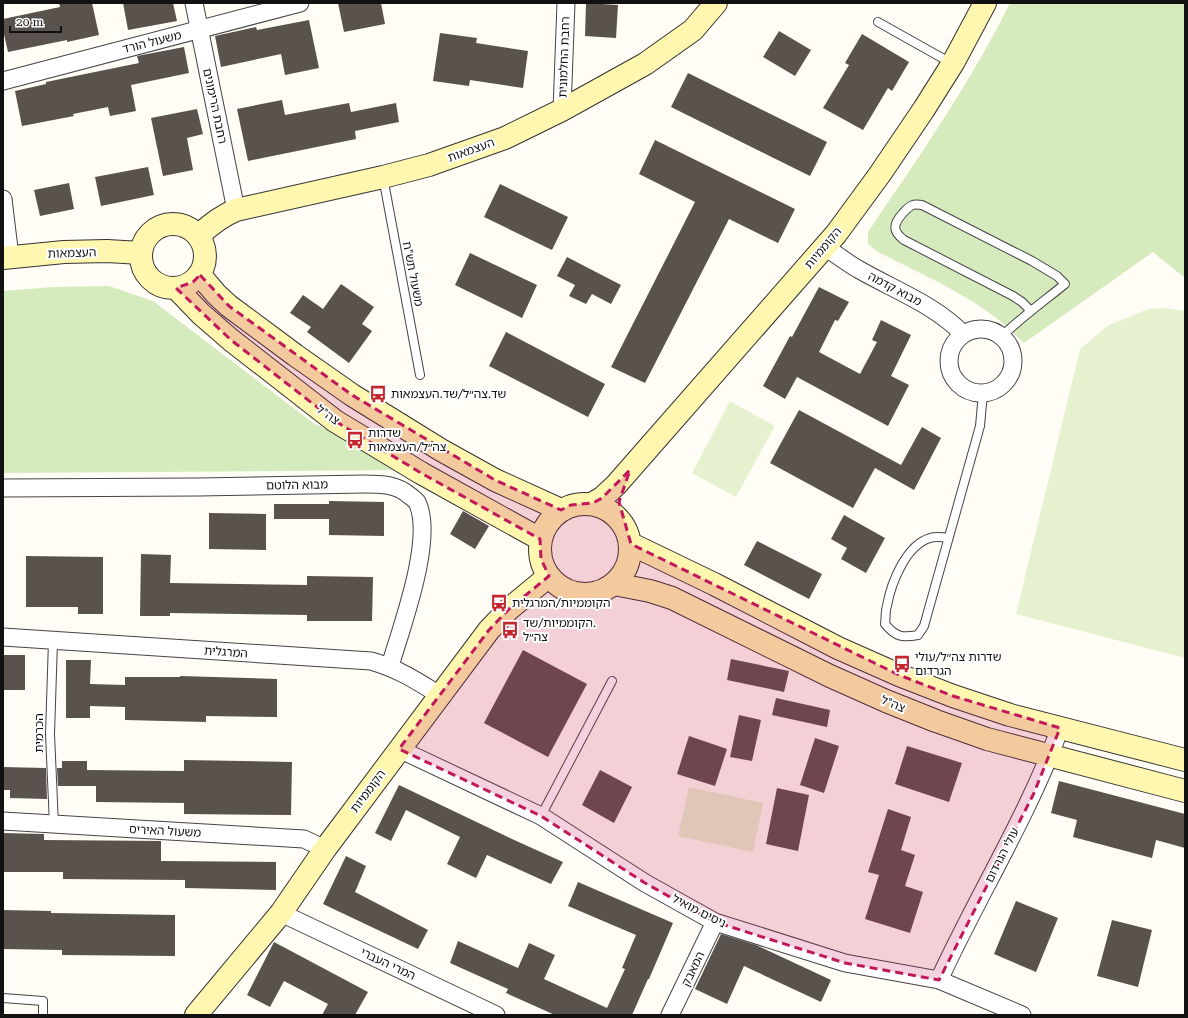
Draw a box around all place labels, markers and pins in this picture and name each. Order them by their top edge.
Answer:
bus stop icon: שד.צה״ל/שד.העצמאות [368,384,388,404]
place label: שד.צה״ל/שד.העצמאות [391,387,506,401]
place label: שדרות צה״ל/העצמאות [368,426,447,454]
bus stop icon: שדרות צה״ל/העצמאות [345,430,365,450]
bus stop icon: הקוממיות/המרגלית [489,593,509,613]
place label: הקוממיות/המרגלית [512,596,610,610]
place label: הקוממיות/שד. צה״ל [523,616,596,644]
bus stop icon: הקוממיות/שד. צה״ל [500,620,520,640]
place label: שדרות צה״ל/עולי הגרדום [915,650,1001,678]
bus stop icon: שדרות צה״ל/עולי הגרדום [892,654,912,674]

